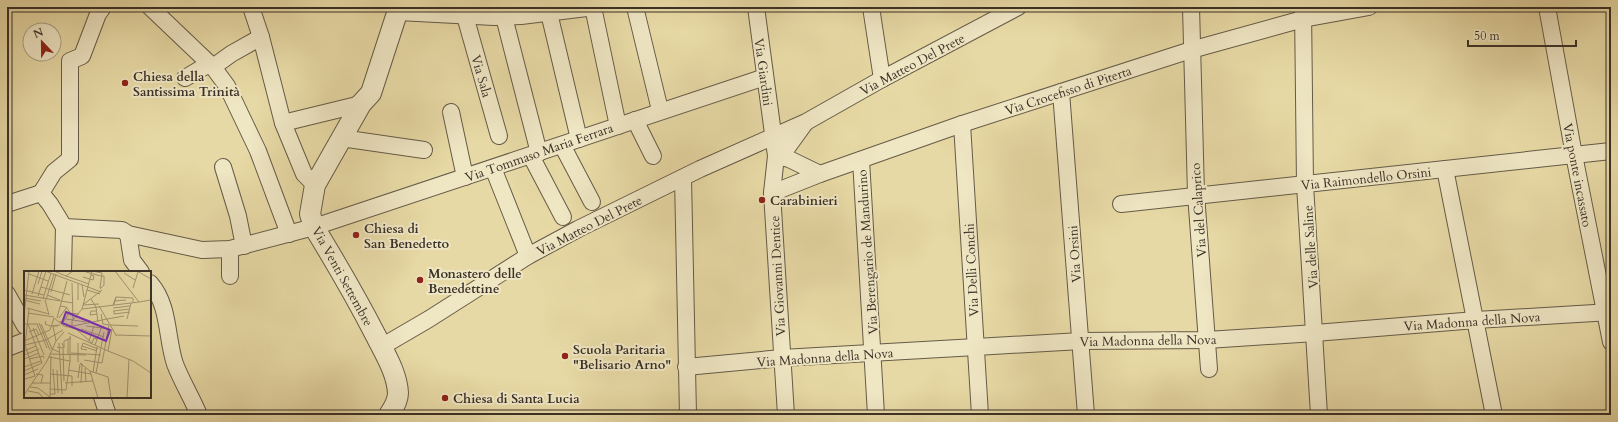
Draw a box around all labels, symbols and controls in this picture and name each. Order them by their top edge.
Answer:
north arrow [22,22,62,62]
scale bar [1468,22,1576,48]
text: N [31,24,46,42]
text: 50 m [1474,28,1501,44]
street label: Via Matteo Del Prete [857,30,968,100]
street label: Via Giardini [749,37,777,108]
street label: Via Sala [466,53,496,100]
street label: Via Crocefisso di Piterta [1003,62,1134,120]
place label: Chiesa della Santissima Trinità [133,68,241,101]
marker: Chiesa della Santissima Trinità [120,78,130,88]
street label: Via Tommaso Maria Ferrara [463,119,616,187]
street label: Via ponte incassato [1558,122,1596,229]
street label: Via del Calaprico [1187,162,1211,258]
street label: Via Raimondello Orsini [1300,163,1433,195]
street label: Via Berengario de Mandurino [853,169,883,335]
street label: Via Matteo Del Prete [533,191,645,260]
place label: Carabinieri [770,192,838,210]
marker: Carabinieri [757,195,767,205]
street label: Via delle Saline [1299,205,1323,289]
street label: Via Giovanni Dentice [766,215,790,337]
place label: Chiesa di San Benedetto [364,220,450,253]
street label: Via Delli Conchi [961,222,983,317]
street label: Via Venti Settembre [307,223,377,330]
street label: Via Orsini [1064,224,1086,283]
marker: Chiesa di San Benedetto [351,230,361,240]
place label: Monastero delle Benedettine [428,265,522,298]
inset map [24,271,151,398]
marker: Monastero delle Benedettine [415,275,425,285]
street label: Via Madonna della Nova [1403,308,1541,336]
street label: Via Madonna della Nova [1079,331,1217,351]
place label: Scuola Paritaria "Belisario Arno" [573,341,671,374]
street label: Via Madonna della Nova [756,344,894,372]
marker: Scuola Paritaria "Belisario Arno" [560,351,570,361]
place label: Chiesa di Santa Lucia [453,390,580,408]
marker: Chiesa di Santa Lucia [440,393,450,403]

